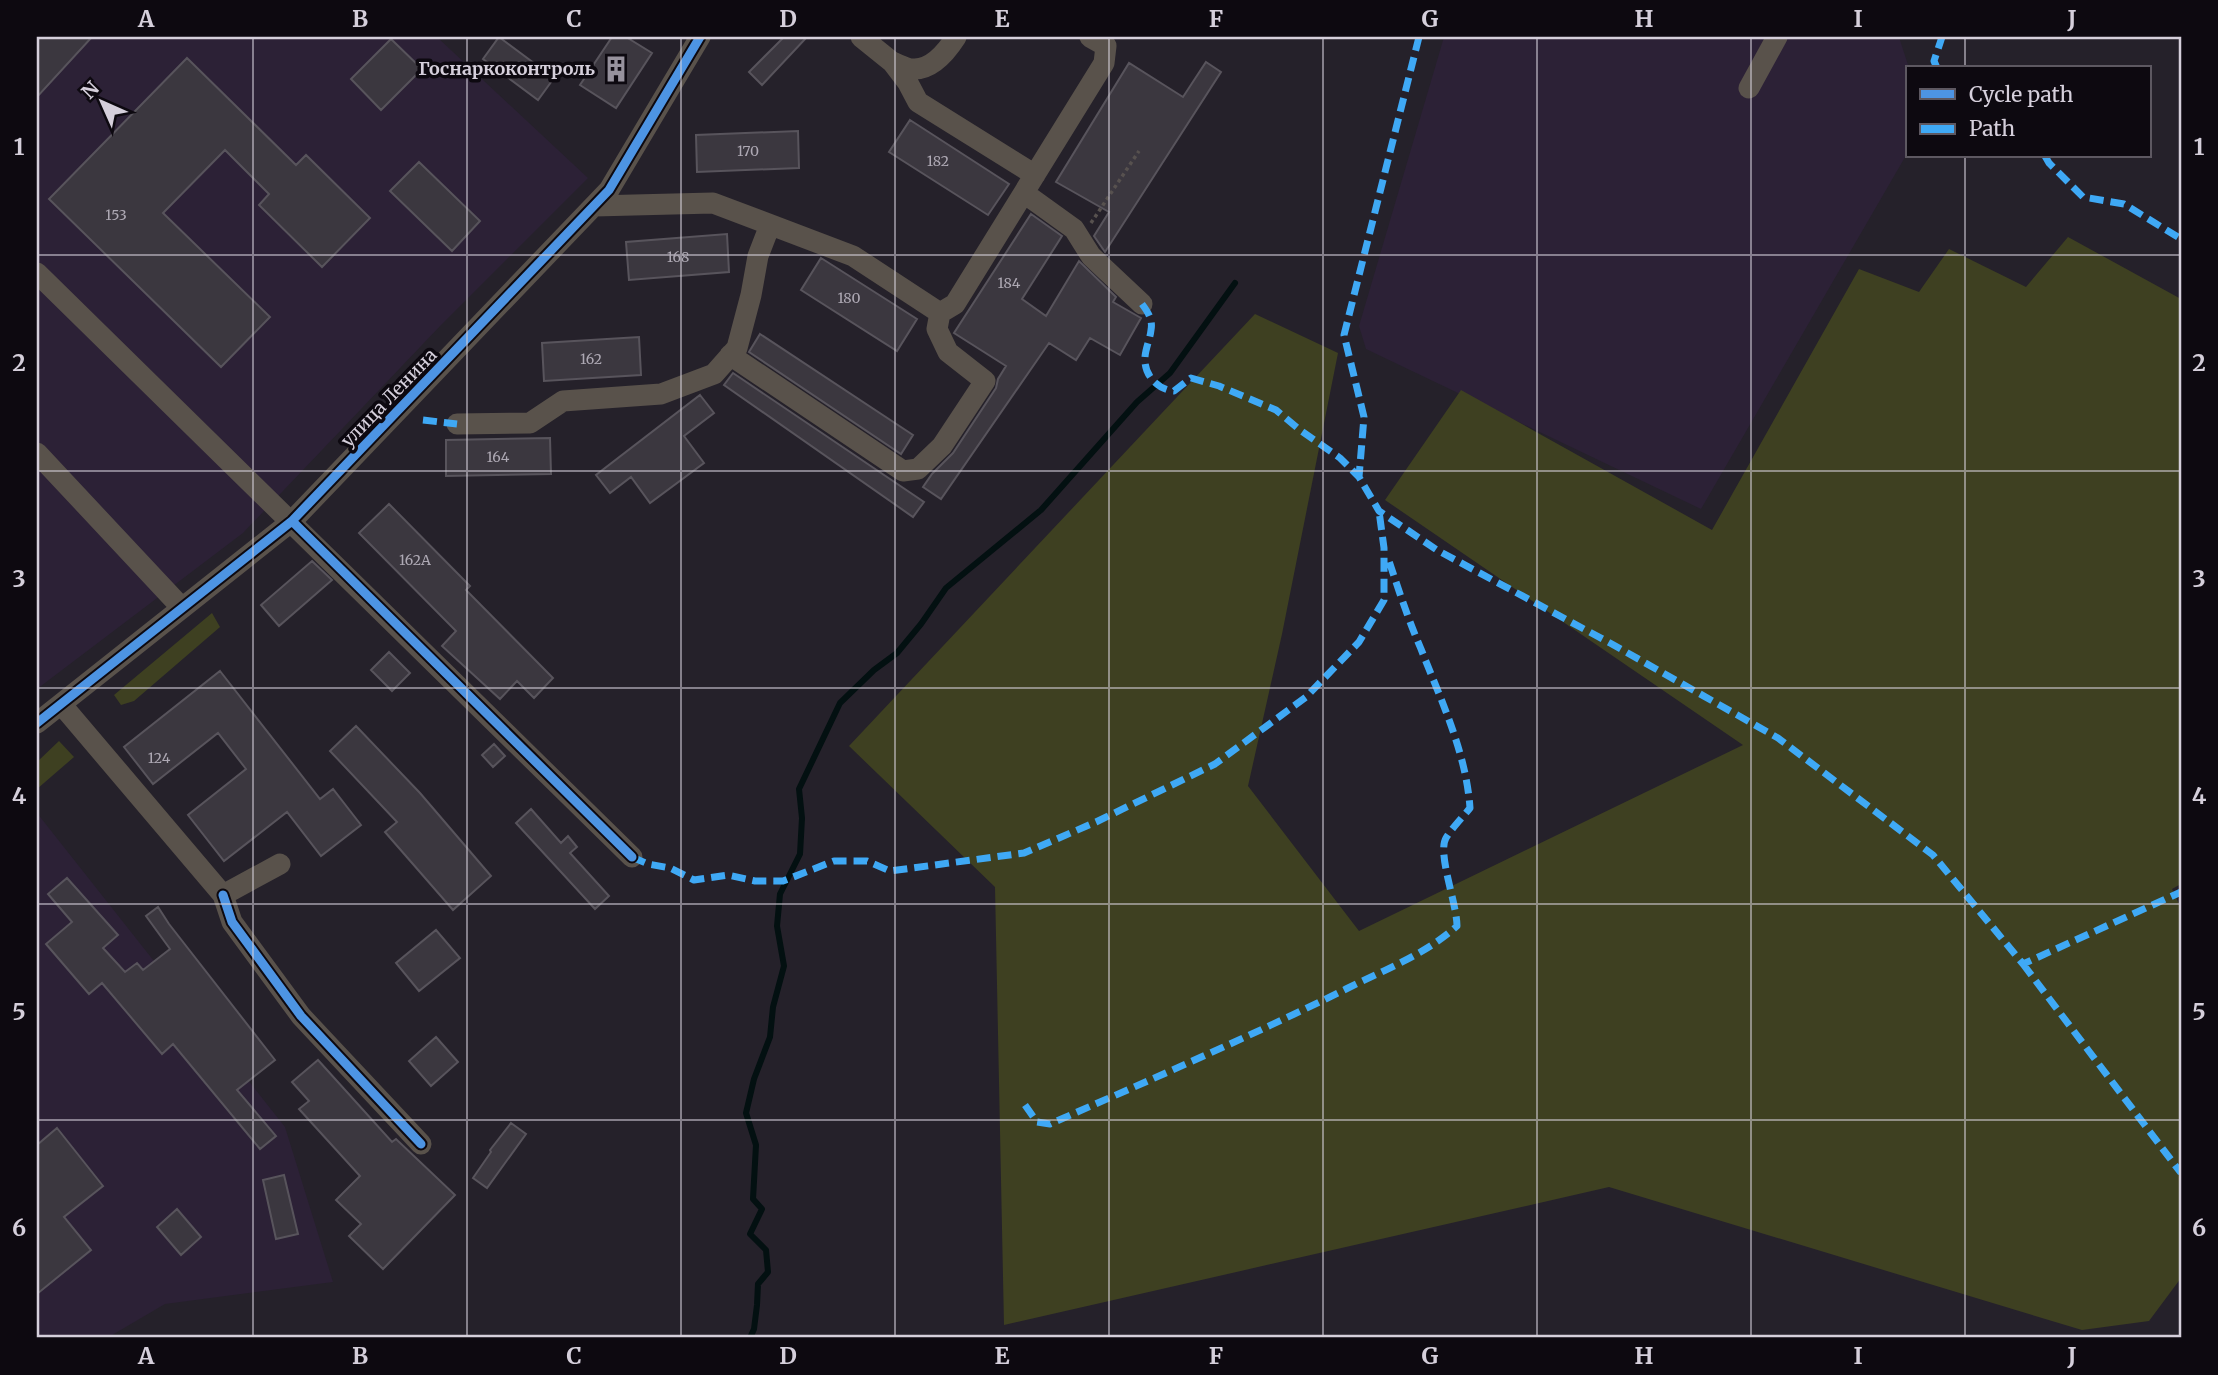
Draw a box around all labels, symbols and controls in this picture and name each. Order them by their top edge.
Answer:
text: A [137,4,155,33]
text: B [352,4,368,33]
text: C [566,4,582,33]
text: D [779,4,797,33]
text: E [994,4,1010,33]
text: F [1209,4,1223,33]
text: G [1422,4,1439,33]
text: H [1635,4,1654,33]
text: I [1853,4,1863,33]
text: J [2066,4,2077,33]
building icon: Госнаркоконтроль [601,54,631,84]
place label: Госнаркоконтроль [418,57,596,80]
north arrow [66,66,136,136]
legend [1906,66,2152,158]
text: N [76,76,104,104]
text: Cycle path [1969,81,2073,108]
text: Path [1969,115,2015,142]
text: 1 [14,132,25,161]
text: 1 [2194,132,2205,161]
house number: 170 [737,142,759,160]
house number: 182 [927,152,949,170]
house number: 153 [105,206,127,224]
house number: 168 [667,248,689,266]
house number: 184 [998,274,1021,292]
house number: 180 [837,289,861,307]
street label: улица Ленина [336,343,442,452]
text: 2 [12,348,26,377]
text: 2 [2192,348,2206,377]
house number: 162 [580,350,602,368]
house number: 164 [487,448,510,466]
house number: 162А [399,551,431,569]
text: 3 [12,564,26,593]
text: 3 [2192,564,2206,593]
house number: 124 [148,749,171,767]
text: 4 [12,781,27,810]
text: 4 [2192,781,2207,810]
text: 5 [12,997,26,1026]
text: 5 [2192,997,2206,1026]
text: 6 [12,1213,26,1242]
text: 6 [2192,1213,2206,1242]
text: A [137,1341,155,1370]
text: B [352,1341,368,1370]
text: C [566,1341,582,1370]
text: D [779,1341,797,1370]
text: E [994,1341,1010,1370]
text: F [1209,1341,1223,1370]
text: G [1422,1341,1439,1370]
text: H [1635,1341,1654,1370]
text: I [1853,1341,1863,1370]
text: J [2066,1341,2077,1370]

